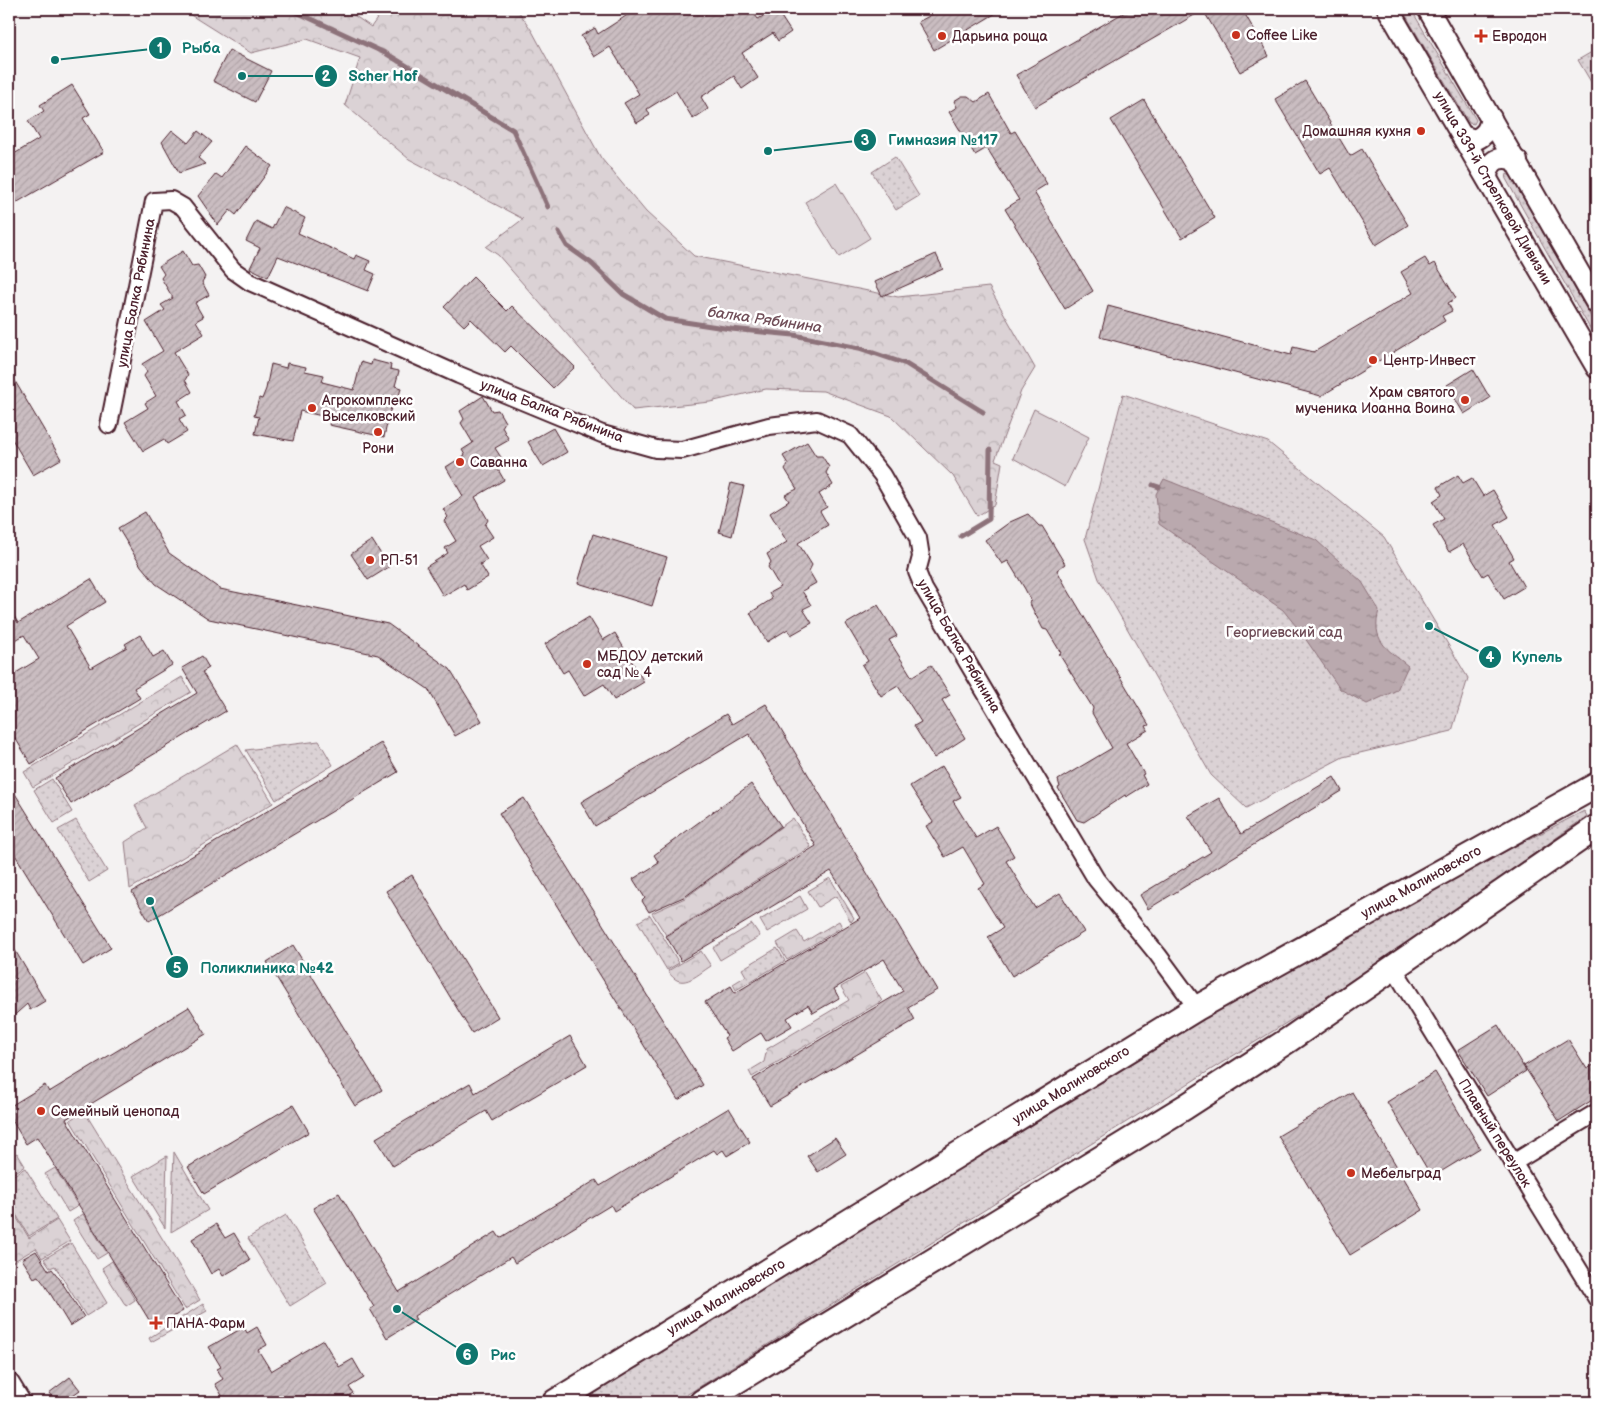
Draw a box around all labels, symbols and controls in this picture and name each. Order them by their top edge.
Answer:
place label: Coffee Like [1246,27,1318,44]
place label: Дарьина роща [952,28,1048,45]
place label: Евродон [1492,28,1547,45]
marker: Coffee Like [1230,29,1242,41]
marker: Евродон [1474,29,1488,43]
marker: Дарьина роща [936,30,948,42]
callout: Рыба [147,33,230,63]
text: 1 [157,39,163,58]
text: Рыба [182,39,220,58]
callout: Scher Hof [313,61,427,91]
text: 2 [322,67,331,86]
text: Scher Hof [348,67,418,86]
street label: улица 339-й Стрелковой Дивизии [1431,88,1555,288]
place label: Домашняя кухня [1302,123,1411,140]
callout: Гимназия №117 [853,125,1008,155]
marker: Домашняя кухня [1415,125,1427,137]
text: 3 [861,131,870,150]
text: Гимназия №117 [888,131,998,150]
street label: улица Балка Рябинина [113,216,159,369]
water label: балка Рябинина [707,303,823,337]
place label: Центр-Инвест [1383,352,1476,369]
marker: Центр-Инвест [1367,354,1379,366]
street label: улица Балка Рябинина [478,376,627,446]
place label: Храм святого мученика Иоанна Воина [1295,384,1456,417]
place label: Агрокомплекс Выселковский [321,392,416,425]
marker: Храм святого мученика Иоанна Воина [1459,394,1471,406]
marker: Агрокомплекс Выселковский [306,402,318,414]
marker: Рони [372,426,384,438]
place label: Рони [362,440,394,457]
place label: Саванна [470,454,528,471]
marker: Саванна [454,456,466,468]
place label: РП-51 [380,552,418,569]
marker: РП-51 [364,554,376,566]
street label: улица Балка Рябинина [914,576,1005,717]
park label: Георгиевский сад [1226,624,1343,641]
callout: Купель [1477,642,1573,672]
place label: МБДОУ детский сад № 4 [597,648,703,681]
text: 4 [1486,648,1495,667]
text: Купель [1512,648,1563,667]
marker: МБДОУ детский сад № 4 [581,658,593,670]
street label: улица Малиновского [1358,842,1484,922]
callout: Поликлиника №42 [165,952,343,982]
text: 5 [173,959,182,978]
text: Поликлиника №42 [200,959,334,978]
street label: улица Малиновского [1009,1042,1133,1128]
street label: Плавный переулок [1455,1076,1536,1191]
place label: Семейный ценопад [51,1103,180,1120]
marker: Семейный ценопад [35,1105,47,1117]
place label: Мебельград [1361,1165,1441,1182]
marker: Мебельград [1345,1167,1357,1179]
street label: улица Малиновского [664,1255,788,1339]
place label: ПАНА-Фарм [166,1315,245,1332]
marker: ПАНА-Фарм [150,1317,162,1329]
callout: Рис [455,1339,526,1369]
text: 6 [462,1346,472,1365]
text: Рис [490,1346,516,1365]

